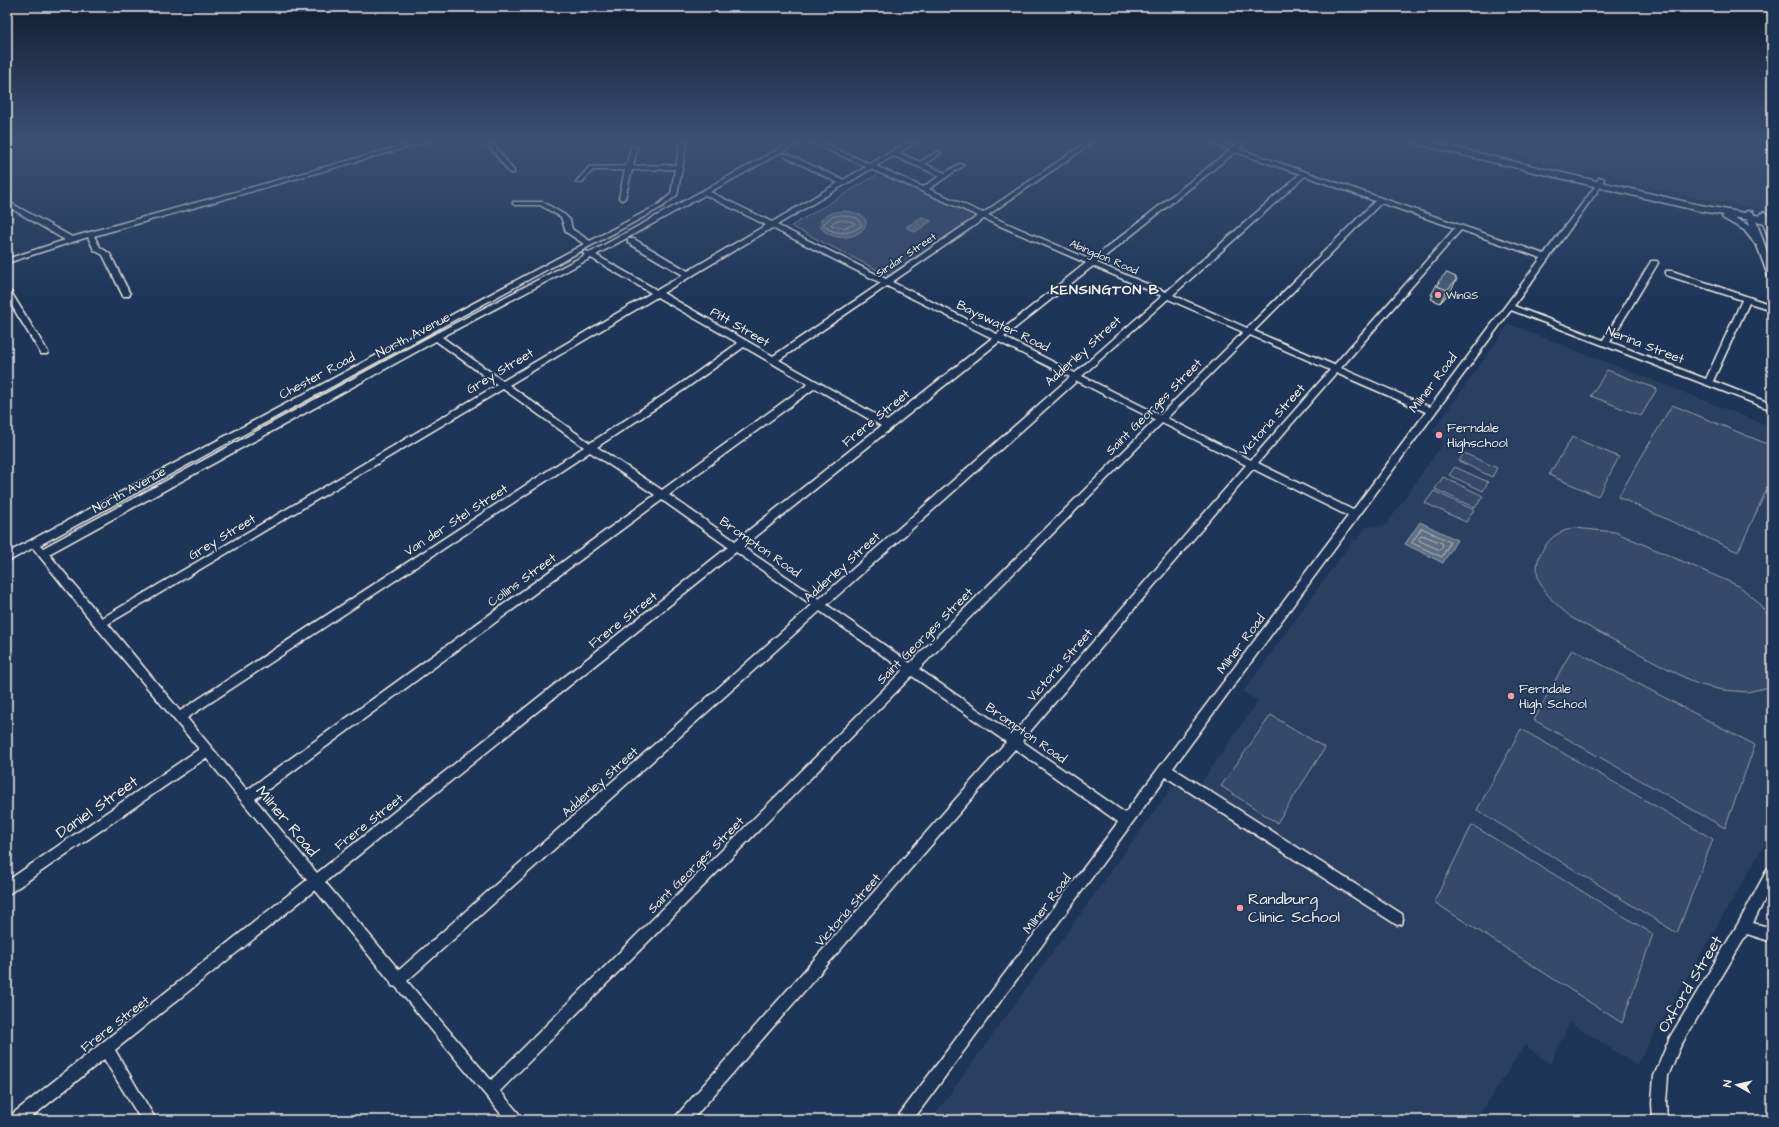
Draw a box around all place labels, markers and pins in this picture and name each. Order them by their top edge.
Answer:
place label: WinQS [1446,288,1478,303]
marker: WinQS [1433,290,1443,300]
place label: Ferndale Highschool [1447,419,1508,453]
marker: Ferndale Highschool [1434,430,1444,440]
place label: Ferndale High School [1519,680,1587,714]
marker: Ferndale High School [1506,691,1516,701]
place label: Randburg Clinic School [1248,888,1340,928]
marker: Randburg Clinic School [1235,903,1245,913]

